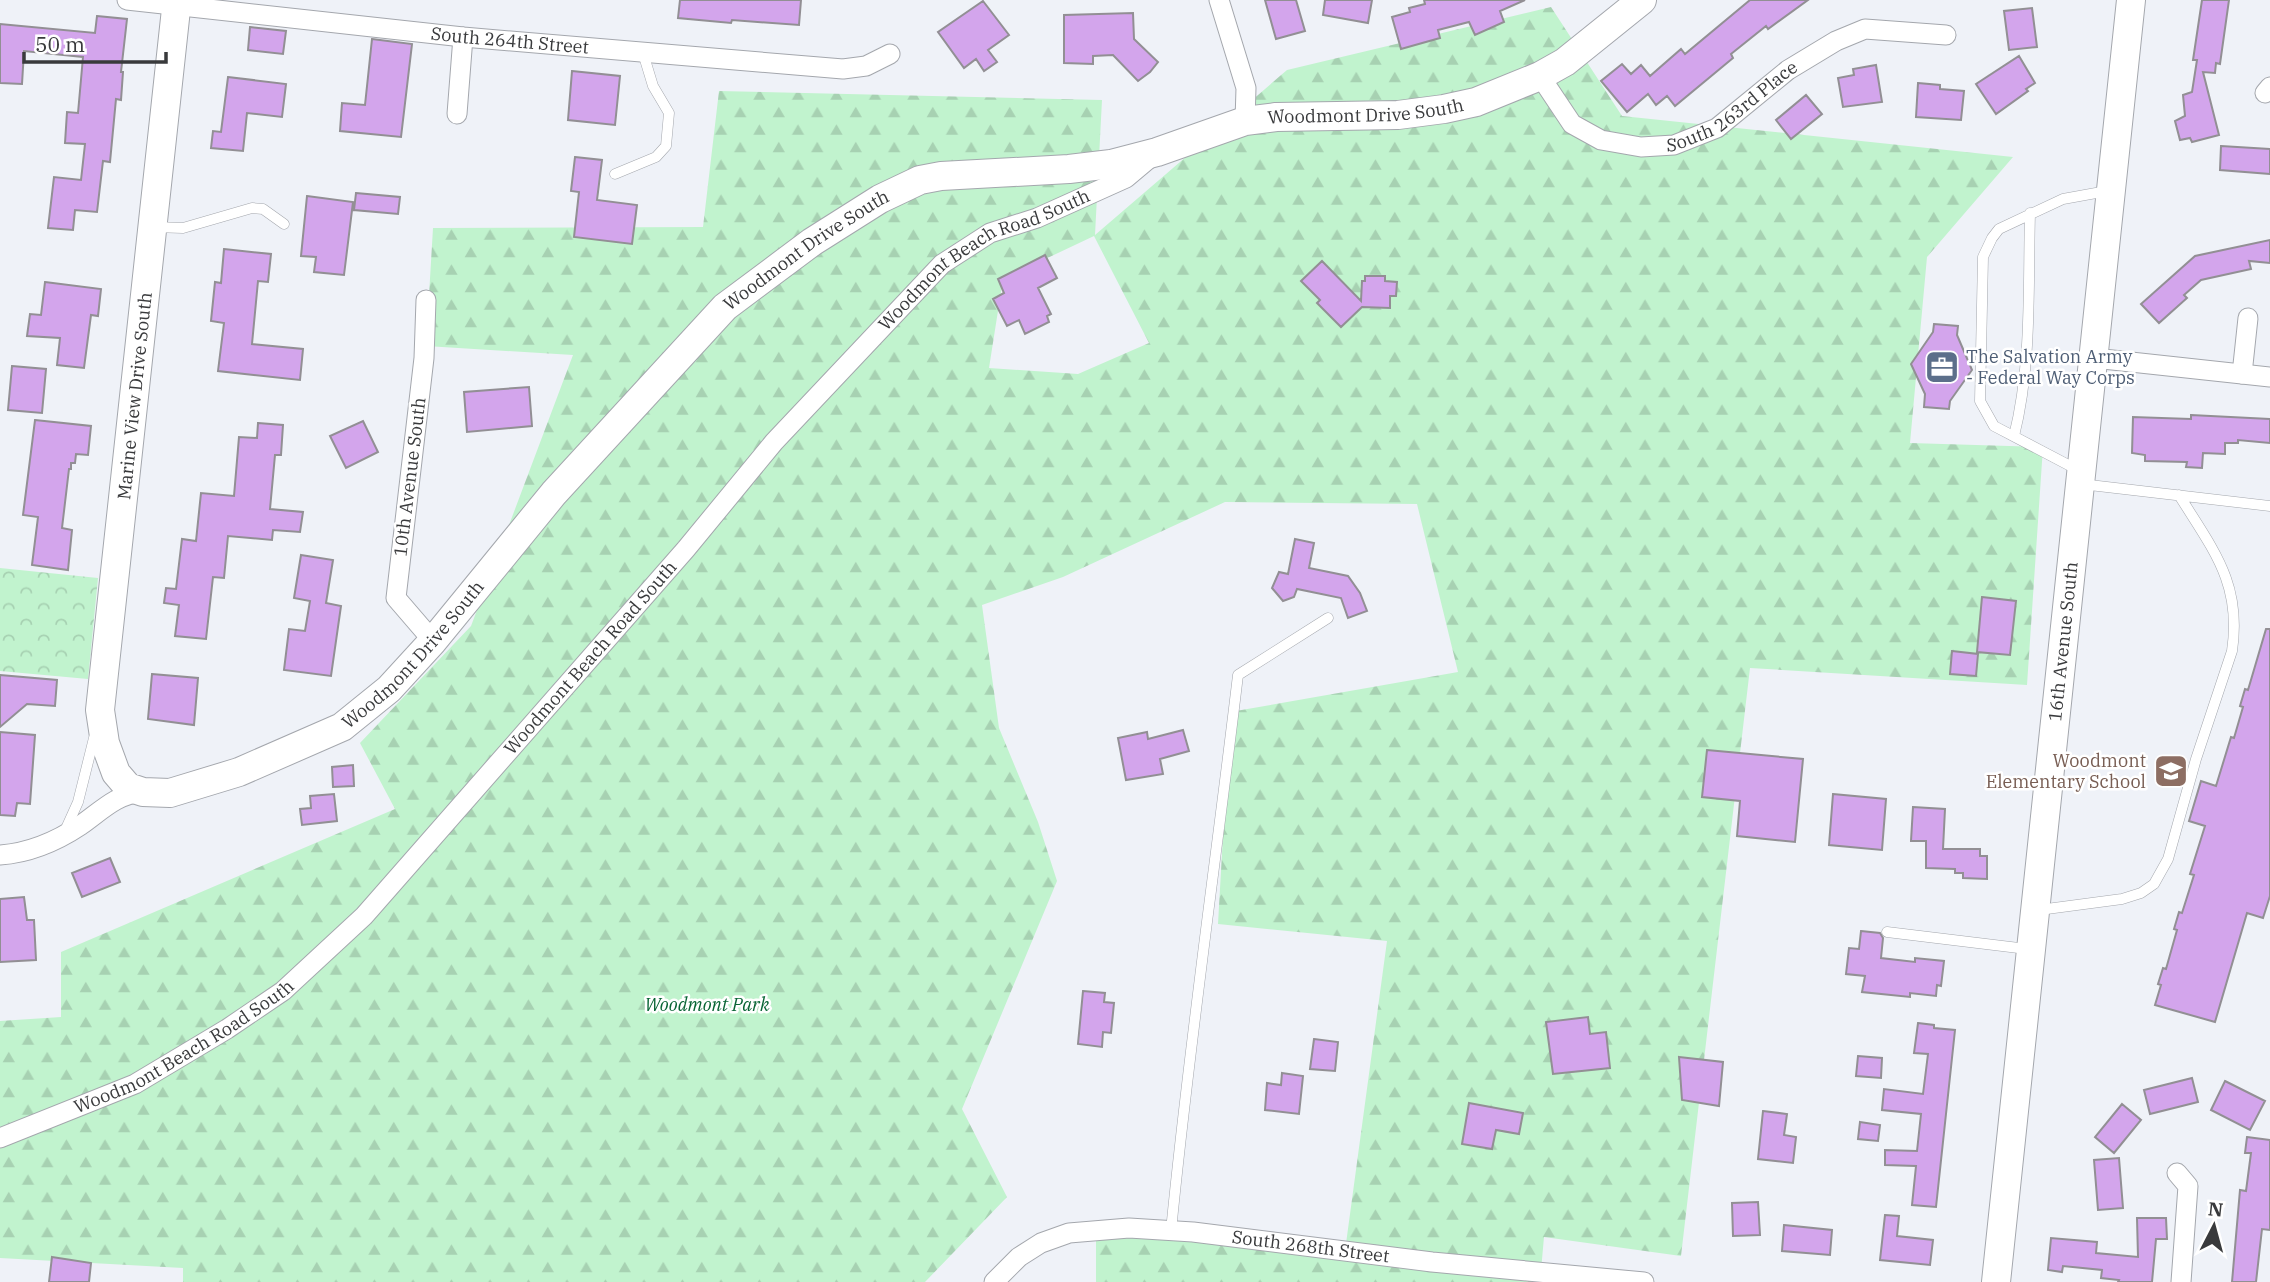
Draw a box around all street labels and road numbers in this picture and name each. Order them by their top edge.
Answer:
street label: South 264th Street [430,22,590,59]
street label: South 263rd Place [1666,55,1801,156]
street label: Woodmont Drive South [1266,93,1466,129]
street label: Woodmont Drive South [719,184,893,315]
street label: Woodmont Beach Road South [873,184,1093,335]
street label: Marine View Drive South [112,291,157,501]
street label: 10th Avenue South [388,396,431,558]
street label: Woodmont Beach Road South [499,556,681,759]
street label: 16th Avenue South [2043,561,2083,722]
street label: Woodmont Drive South [337,576,489,733]
street label: Woodmont Beach Road South [70,975,299,1118]
street label: South 268th Street [1231,1225,1391,1268]

